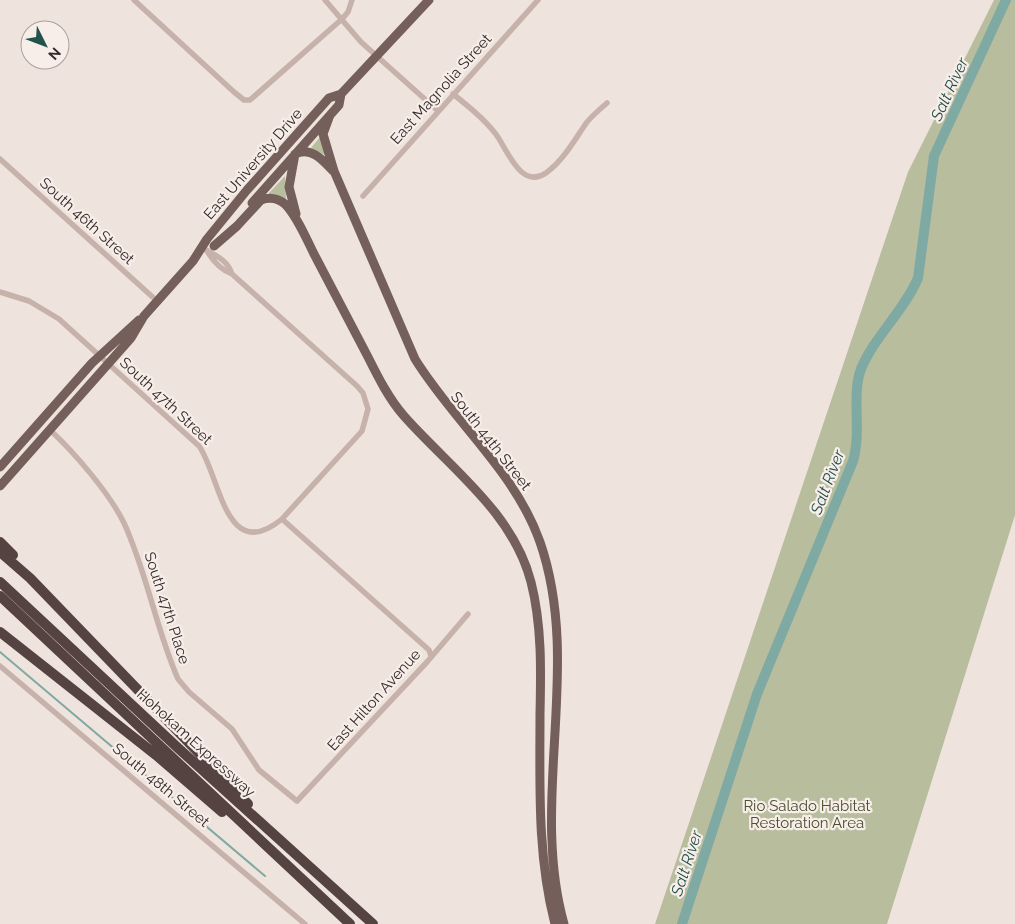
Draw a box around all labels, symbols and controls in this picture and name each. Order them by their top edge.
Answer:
north arrow [20,20,70,70]
street label: East Magnolia Street [387,30,495,148]
text: N [45,44,64,63]
water label: Salt River [926,54,973,125]
street label: East University Drive [200,105,306,223]
street label: South 46th Street [36,174,138,268]
street label: South 47th Street [116,354,216,448]
street label: South 44th Street [447,388,535,494]
water label: Salt River [806,447,849,518]
street label: South 47th Place [140,550,194,667]
street label: East Hilton Avenue [324,645,424,754]
street label: Hohokam Expressway [133,685,259,801]
street label: South 48th Street [109,739,213,831]
park label: Rio Salado Habitat Restoration Area [743,797,871,832]
water label: Salt River [667,828,706,899]

